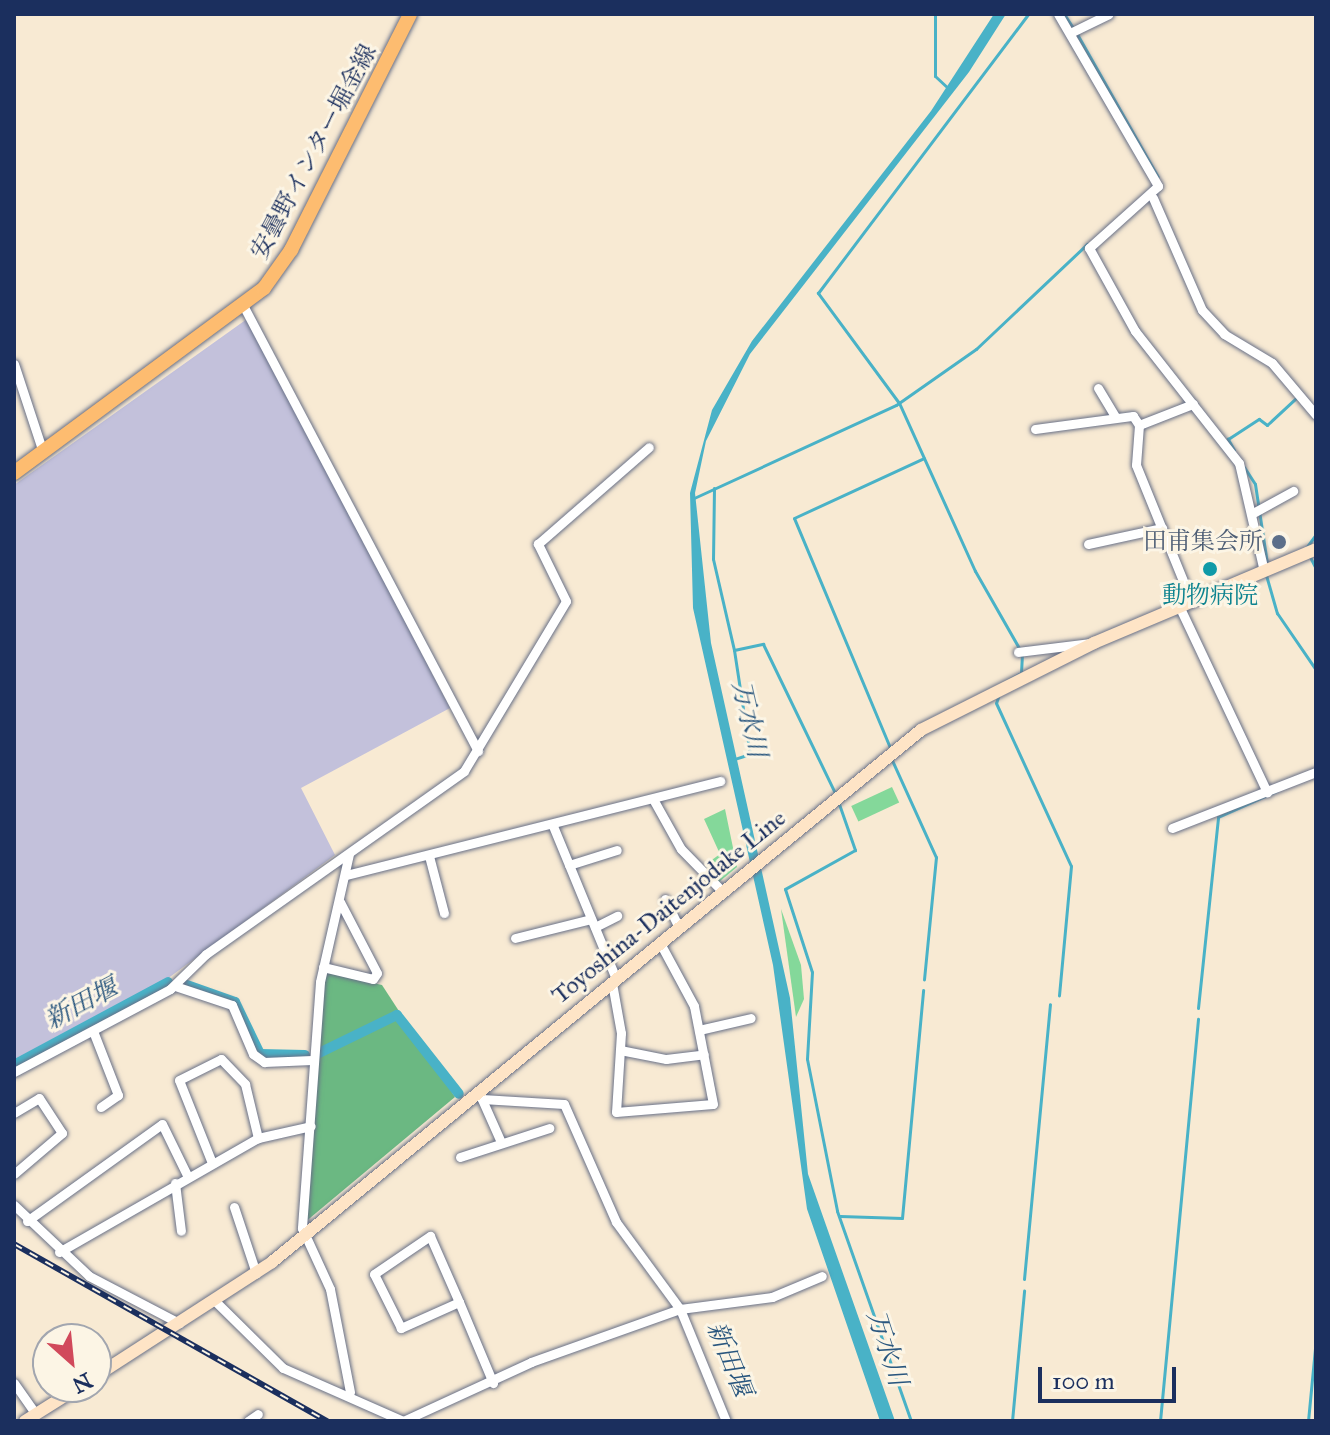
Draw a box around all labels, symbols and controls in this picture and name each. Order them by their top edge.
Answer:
street label: 安曇野インター堀金線 [245,39,383,265]
place label: 田甫集会所 [1143,528,1263,556]
marker: 田甫集会所 [1270,533,1288,551]
marker: 動物病院 [1201,560,1219,578]
place label: 動物病院 [1162,582,1258,610]
water label: 万水川 [725,677,773,761]
street label: Toyoshina-Daitenjodake Line [546,804,792,1010]
water label: 新田堰 [39,972,123,1036]
water label: 万水川 [860,1306,914,1390]
water label: 新田堰 [700,1317,758,1401]
north arrow [32,1323,112,1403]
scale bar [1042,1351,1180,1401]
text: 100 m [1052,1366,1115,1396]
text: N [68,1367,97,1399]

